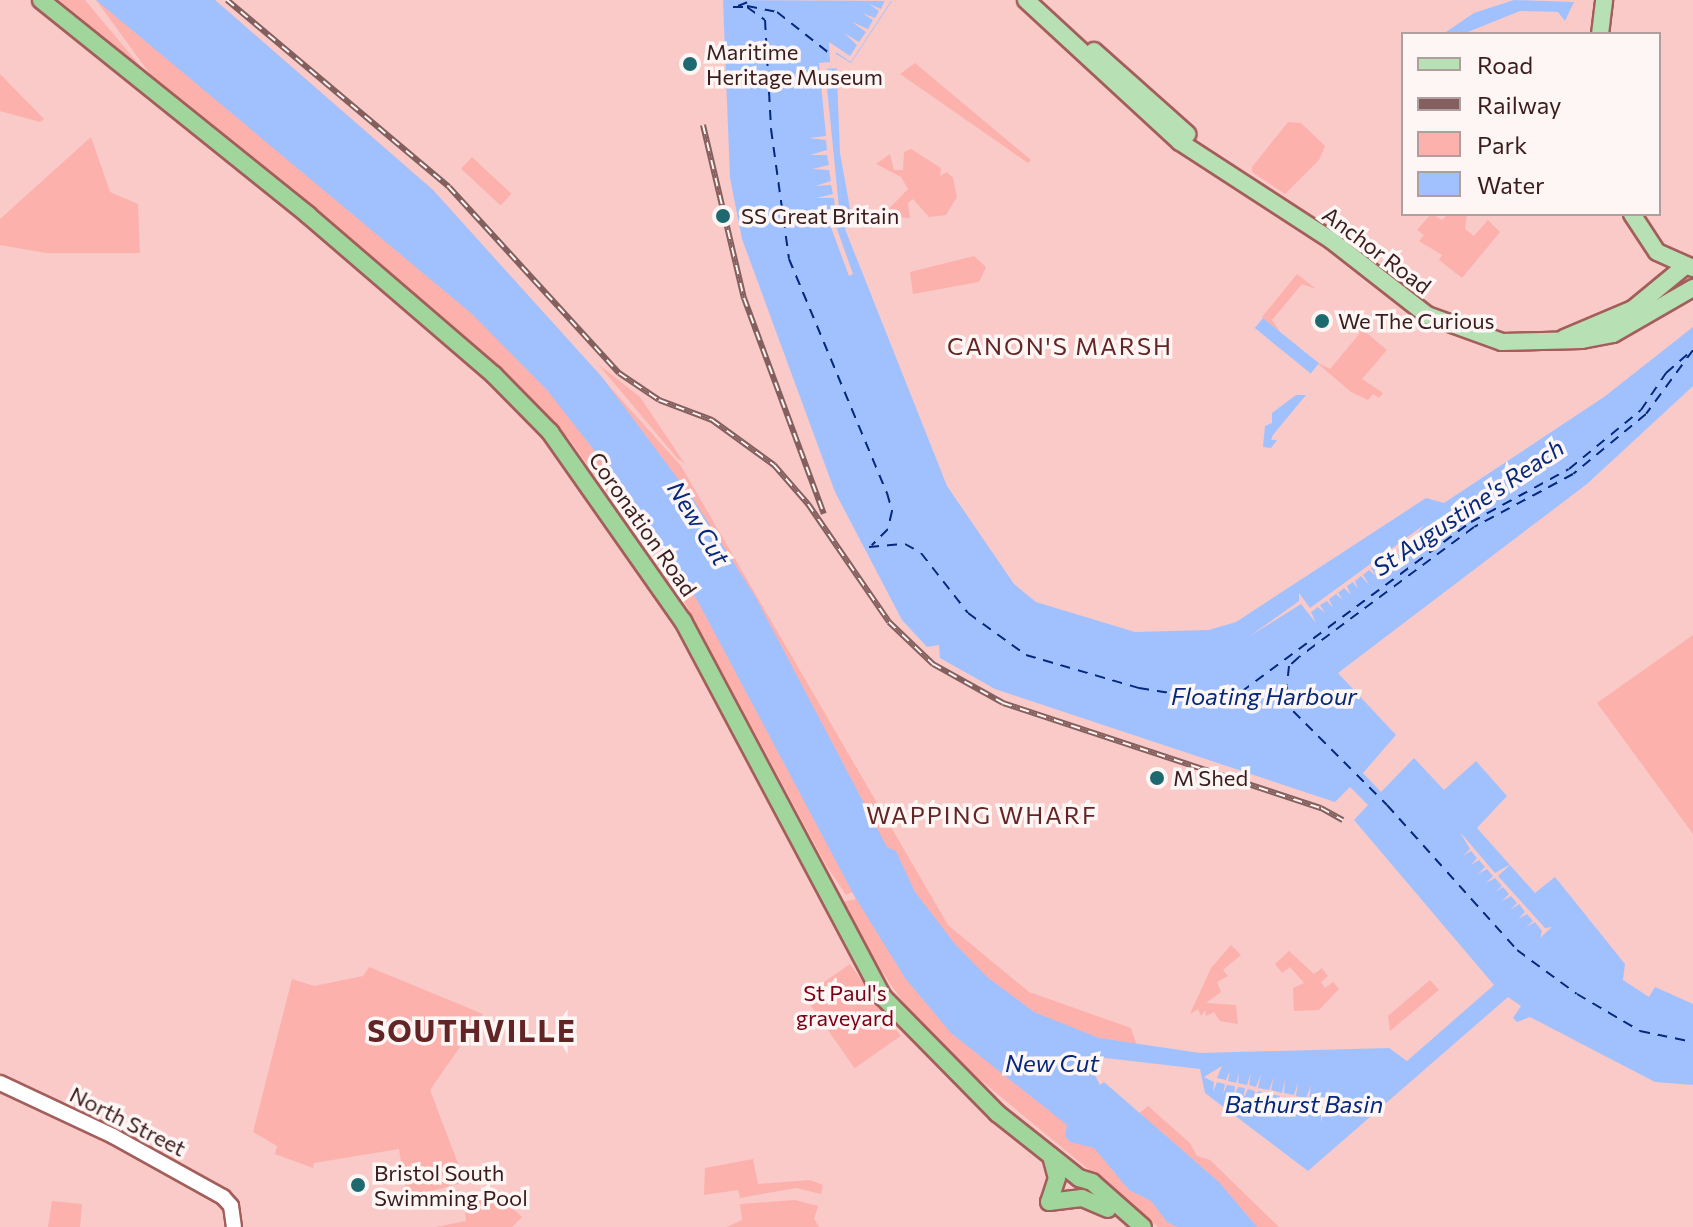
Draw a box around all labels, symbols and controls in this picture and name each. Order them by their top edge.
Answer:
legend [1401,32,1661,216]
place label: Maritime Heritage Museum [706,38,883,90]
text: Road [1477,50,1533,79]
marker: Maritime Heritage Museum [681,55,699,73]
text: Railway [1477,90,1562,119]
text: Park [1477,130,1527,159]
text: Water [1477,170,1545,199]
street label: Anchor Road [1318,201,1436,299]
place label: SS Great Britain [741,203,899,229]
marker: SS Great Britain [712,205,734,227]
place label: We The Curious [1338,308,1494,334]
marker: We The Curious [1313,312,1331,330]
district label: CANON'S MARSH [947,332,1173,360]
water label: St Augustine's Reach [1367,432,1569,582]
street label: Coronation Road [583,447,703,601]
water label: New Cut [662,476,736,570]
water label: Floating Harbour [1171,682,1357,710]
place label: M Shed [1173,765,1248,791]
marker: M Shed [1148,769,1166,787]
district label: WAPPING WHARF [866,801,1098,829]
park label: St Paul's graveyard [796,979,894,1030]
district label: SOUTHVILLE [367,1012,577,1048]
water label: New Cut [1005,1049,1099,1077]
street label: North Street [66,1081,190,1161]
water label: Bathurst Basin [1225,1090,1383,1118]
place label: Bristol South Swimming Pool [374,1159,528,1210]
marker: Bristol South Swimming Pool [349,1176,367,1194]

